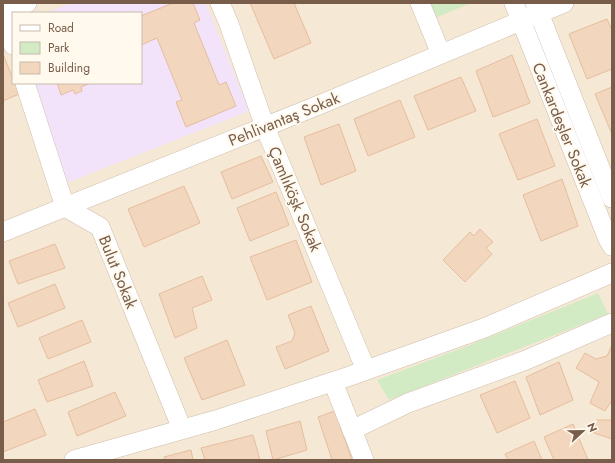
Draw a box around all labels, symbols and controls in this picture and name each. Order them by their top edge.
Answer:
legend [12,12,142,84]
text: Road [48,19,74,37]
text: Park [48,39,70,57]
text: Building [48,59,90,77]
street label: Cankardeşler Sokak [527,59,598,192]
street label: Pehlivantaş Sokak [225,86,344,152]
street label: Çamlıköşk Sokak [263,143,328,256]
street label: Bulut Sokak [93,232,144,313]
north arrow [563,411,603,451]
text: N [583,420,601,434]

